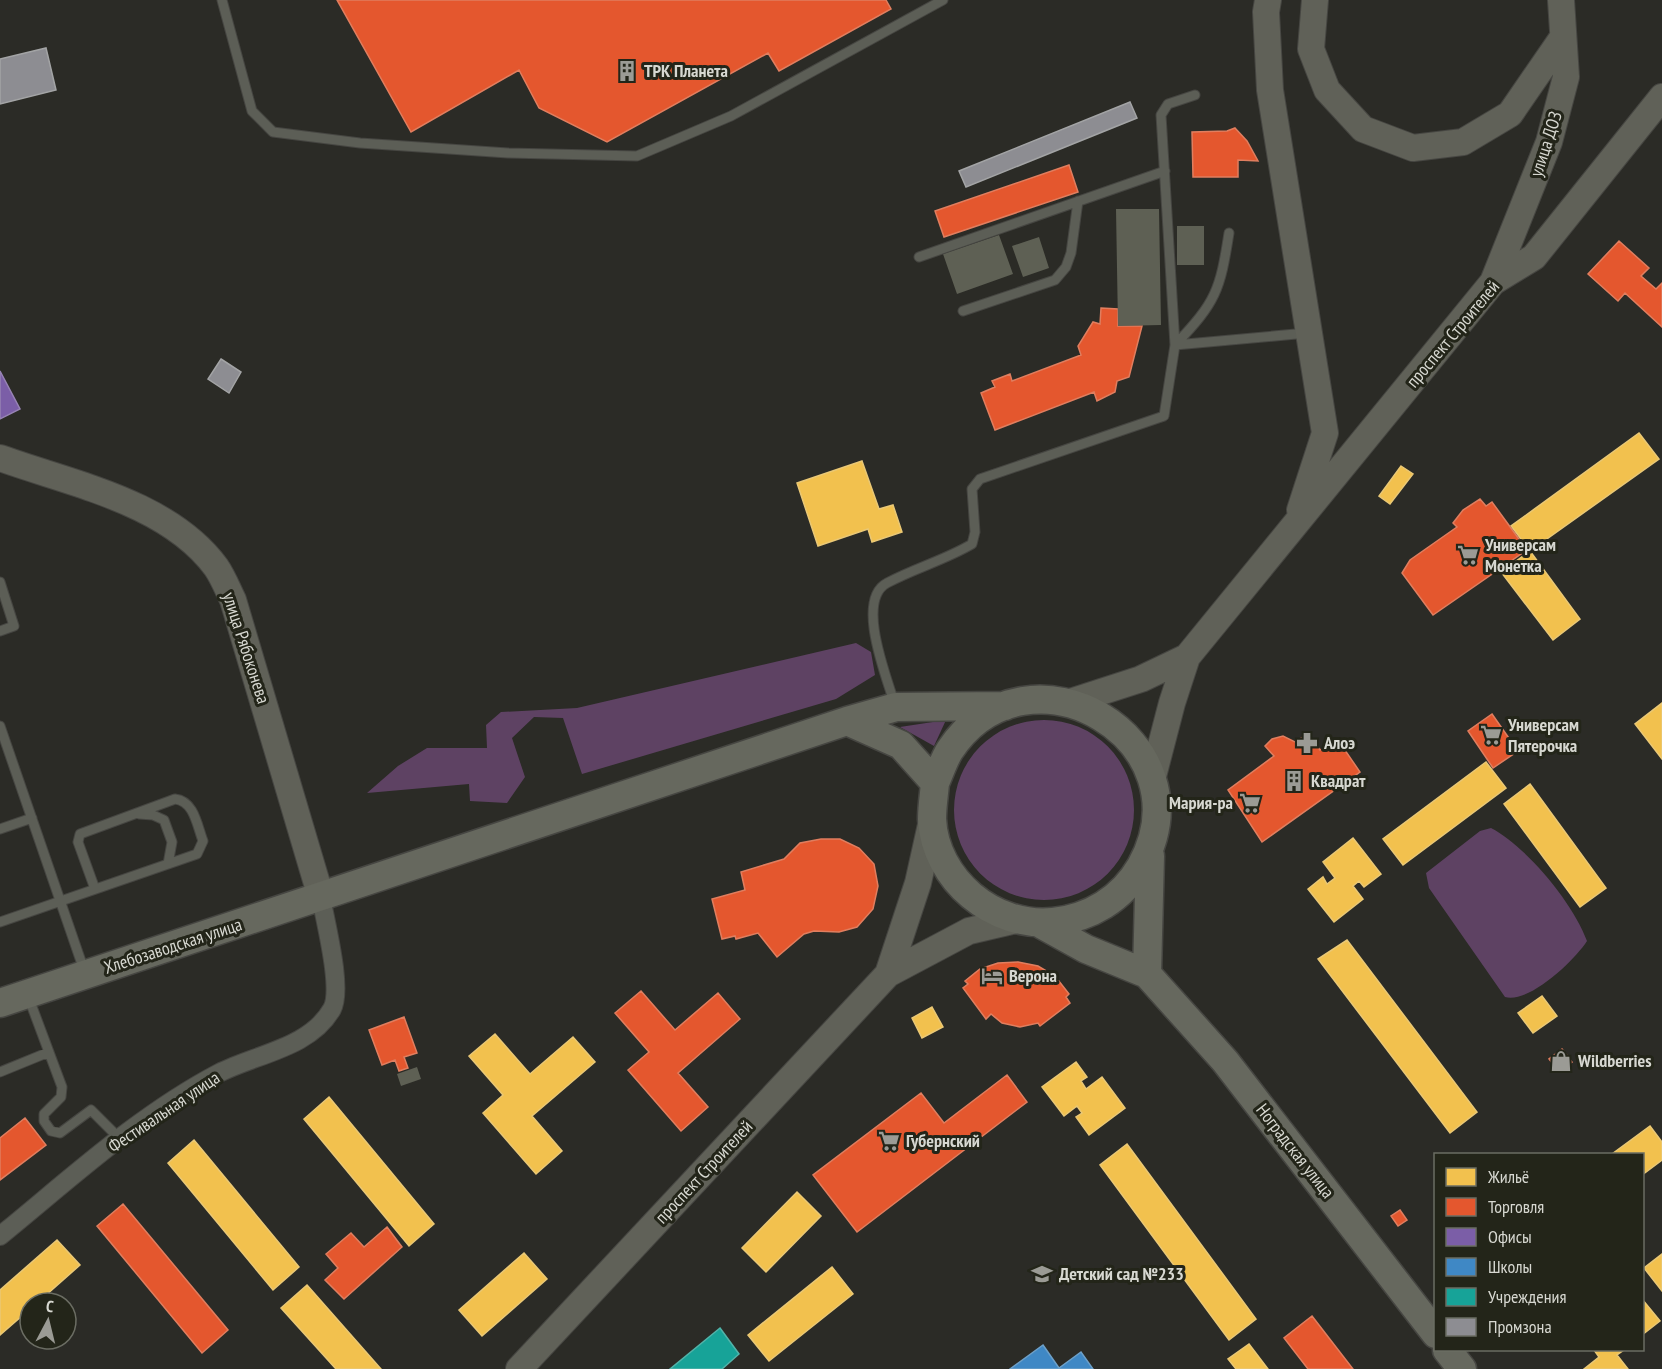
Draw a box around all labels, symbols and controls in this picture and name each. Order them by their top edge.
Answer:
building icon: ТРК Планета [615,59,639,83]
place label: ТРК Планета [644,59,728,82]
street label: улица ДОЗ [1524,108,1567,180]
street label: проспект Строителей [1401,275,1504,392]
place label: Универсам Монетка [1484,533,1556,577]
supermarket icon: Универсам Монетка [1456,543,1480,567]
street label: улица Рябоконева [218,589,275,706]
place label: Универсам Пятерочка [1507,713,1579,757]
supermarket icon: Универсам Пятерочка [1479,723,1503,747]
pharmacy icon: Алоэ [1295,731,1319,755]
place label: Алоэ [1323,731,1355,754]
building icon: Квадрат [1282,769,1306,793]
place label: Квадрат [1311,769,1366,792]
place label: Мария-ра [1169,791,1233,814]
supermarket icon: Мария-ра [1238,791,1262,815]
street label: Хлебозаводская улица [101,912,245,979]
hotel icon: Верона [980,964,1004,988]
place label: Верона [1009,964,1057,987]
shop icon: Wildberries [1549,1049,1573,1073]
place label: Wildberries [1577,1049,1652,1072]
street label: Фестивальная улица [103,1066,224,1157]
street label: Ноградская улица [1251,1099,1340,1203]
street label: проспект Строителей [650,1115,757,1228]
supermarket icon: Губернский [877,1129,901,1153]
place label: Губернский [906,1129,980,1152]
legend [1434,1153,1644,1351]
text: Жильё [1487,1165,1529,1188]
text: Торговля [1488,1195,1544,1218]
text: Офисы [1488,1225,1532,1248]
text: Школы [1488,1255,1532,1278]
school or university icon: Детский сад №233 [1030,1262,1054,1286]
place label: Детский сад №233 [1059,1262,1184,1285]
text: Учреждения [1488,1285,1566,1308]
north arrow [18,1291,78,1351]
text: С [45,1296,55,1317]
text: Промзона [1488,1315,1552,1338]

